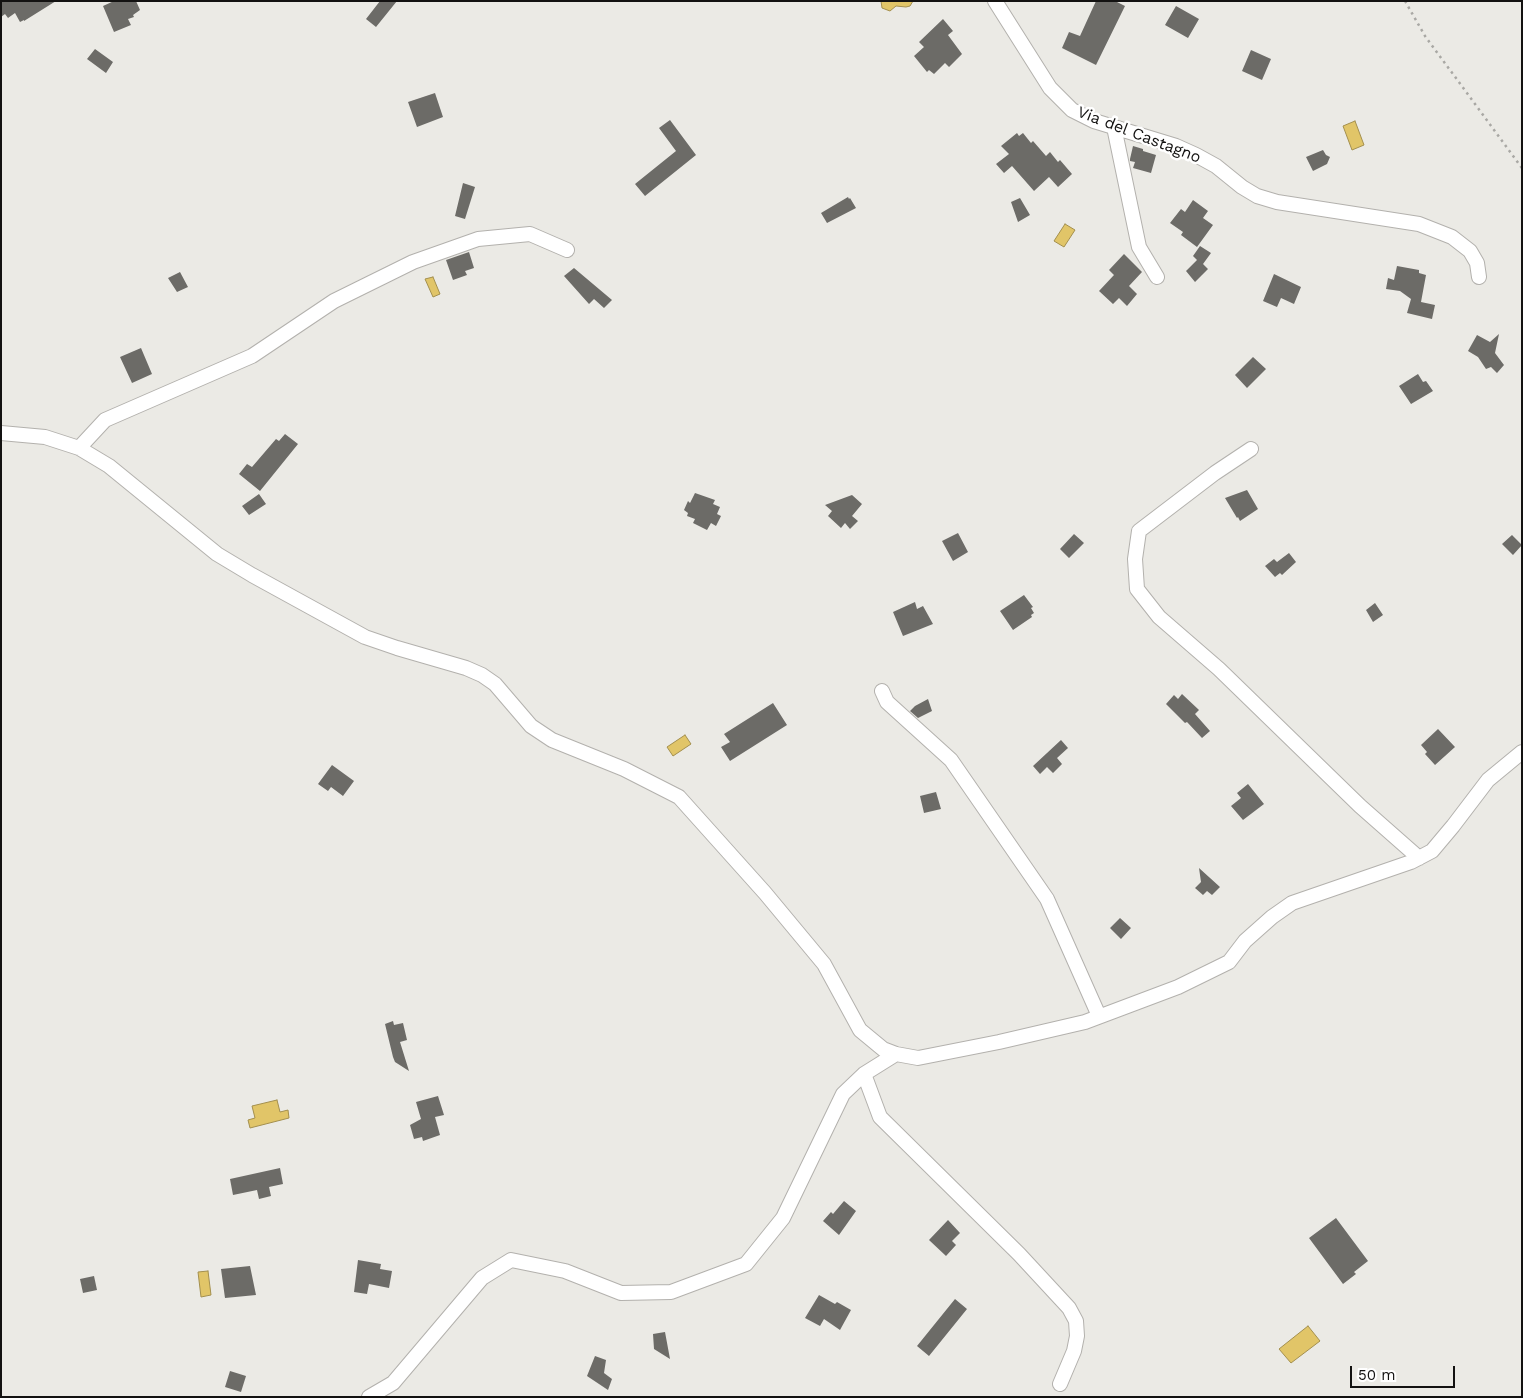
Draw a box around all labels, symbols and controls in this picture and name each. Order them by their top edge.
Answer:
street label: Via del Castagno [1074,103,1204,167]
scale bar [1353,1356,1458,1388]
text: 50 m [1358,1366,1395,1384]

